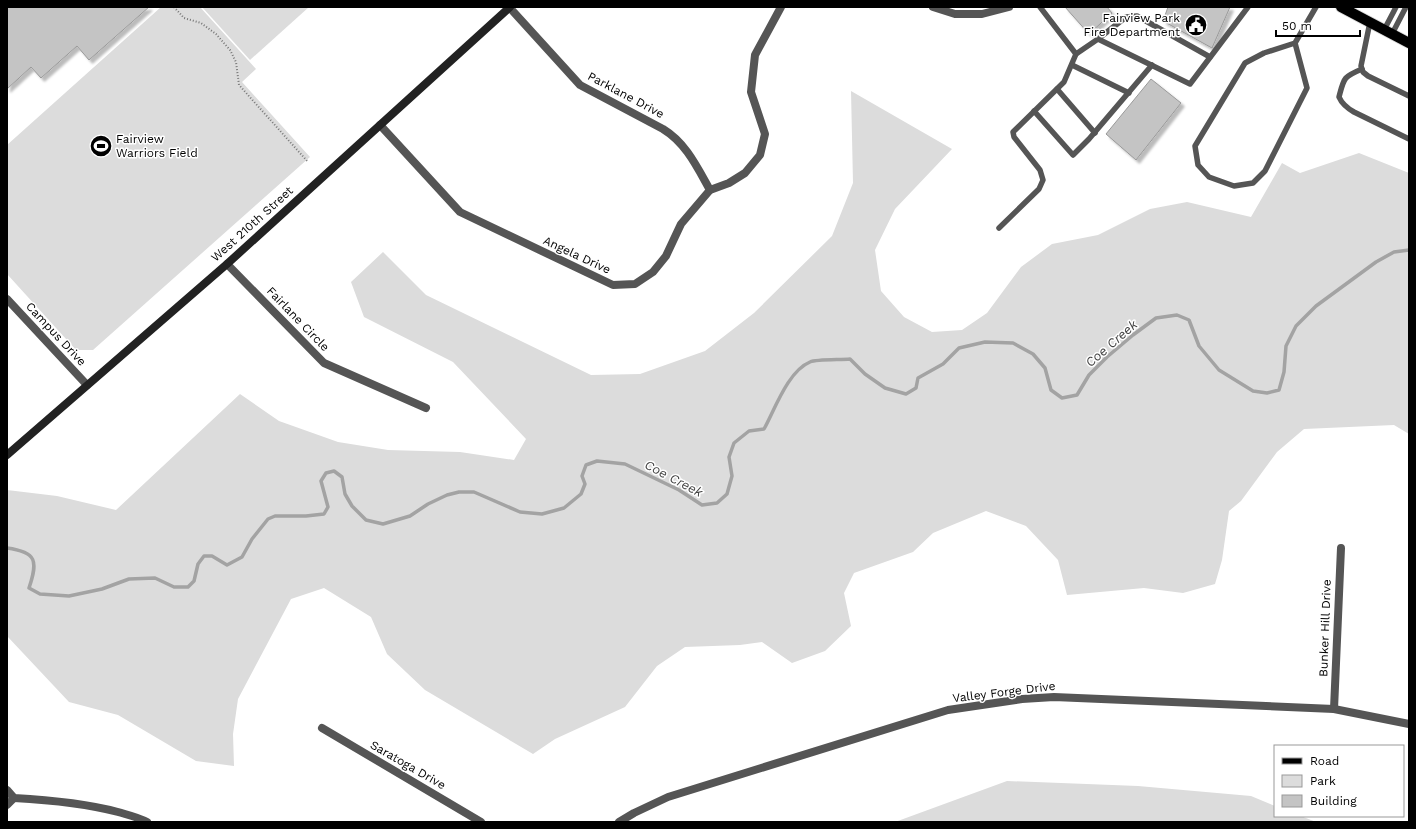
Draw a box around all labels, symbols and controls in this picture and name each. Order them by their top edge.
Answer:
place label: Fairview Park Fire Department [1084,11,1180,39]
public building icon: Fairview Park Fire Department [1183,12,1209,38]
scale bar [1276,12,1360,38]
text: 50 m [1282,19,1312,33]
street label: Parklane Drive [585,69,667,121]
place label: Fairview Warriors Field [116,132,198,160]
sports icon: Fairview Warriors Field [88,133,114,159]
street label: West 210th Street [208,184,296,264]
street label: Angela Drive [541,233,613,277]
street label: Fairlane Circle [264,284,332,354]
street label: Campus Drive [23,299,89,369]
water label: Coe Creek [1082,316,1141,370]
water label: Coe Creek [642,457,706,500]
street label: Bunker Hill Drive [1316,579,1334,677]
street label: Valley Forge Drive [952,679,1056,705]
street label: Saratoga Drive [368,738,448,792]
legend [1274,745,1404,817]
text: Road [1310,754,1339,768]
text: Park [1310,774,1336,788]
text: Building [1310,794,1357,808]

